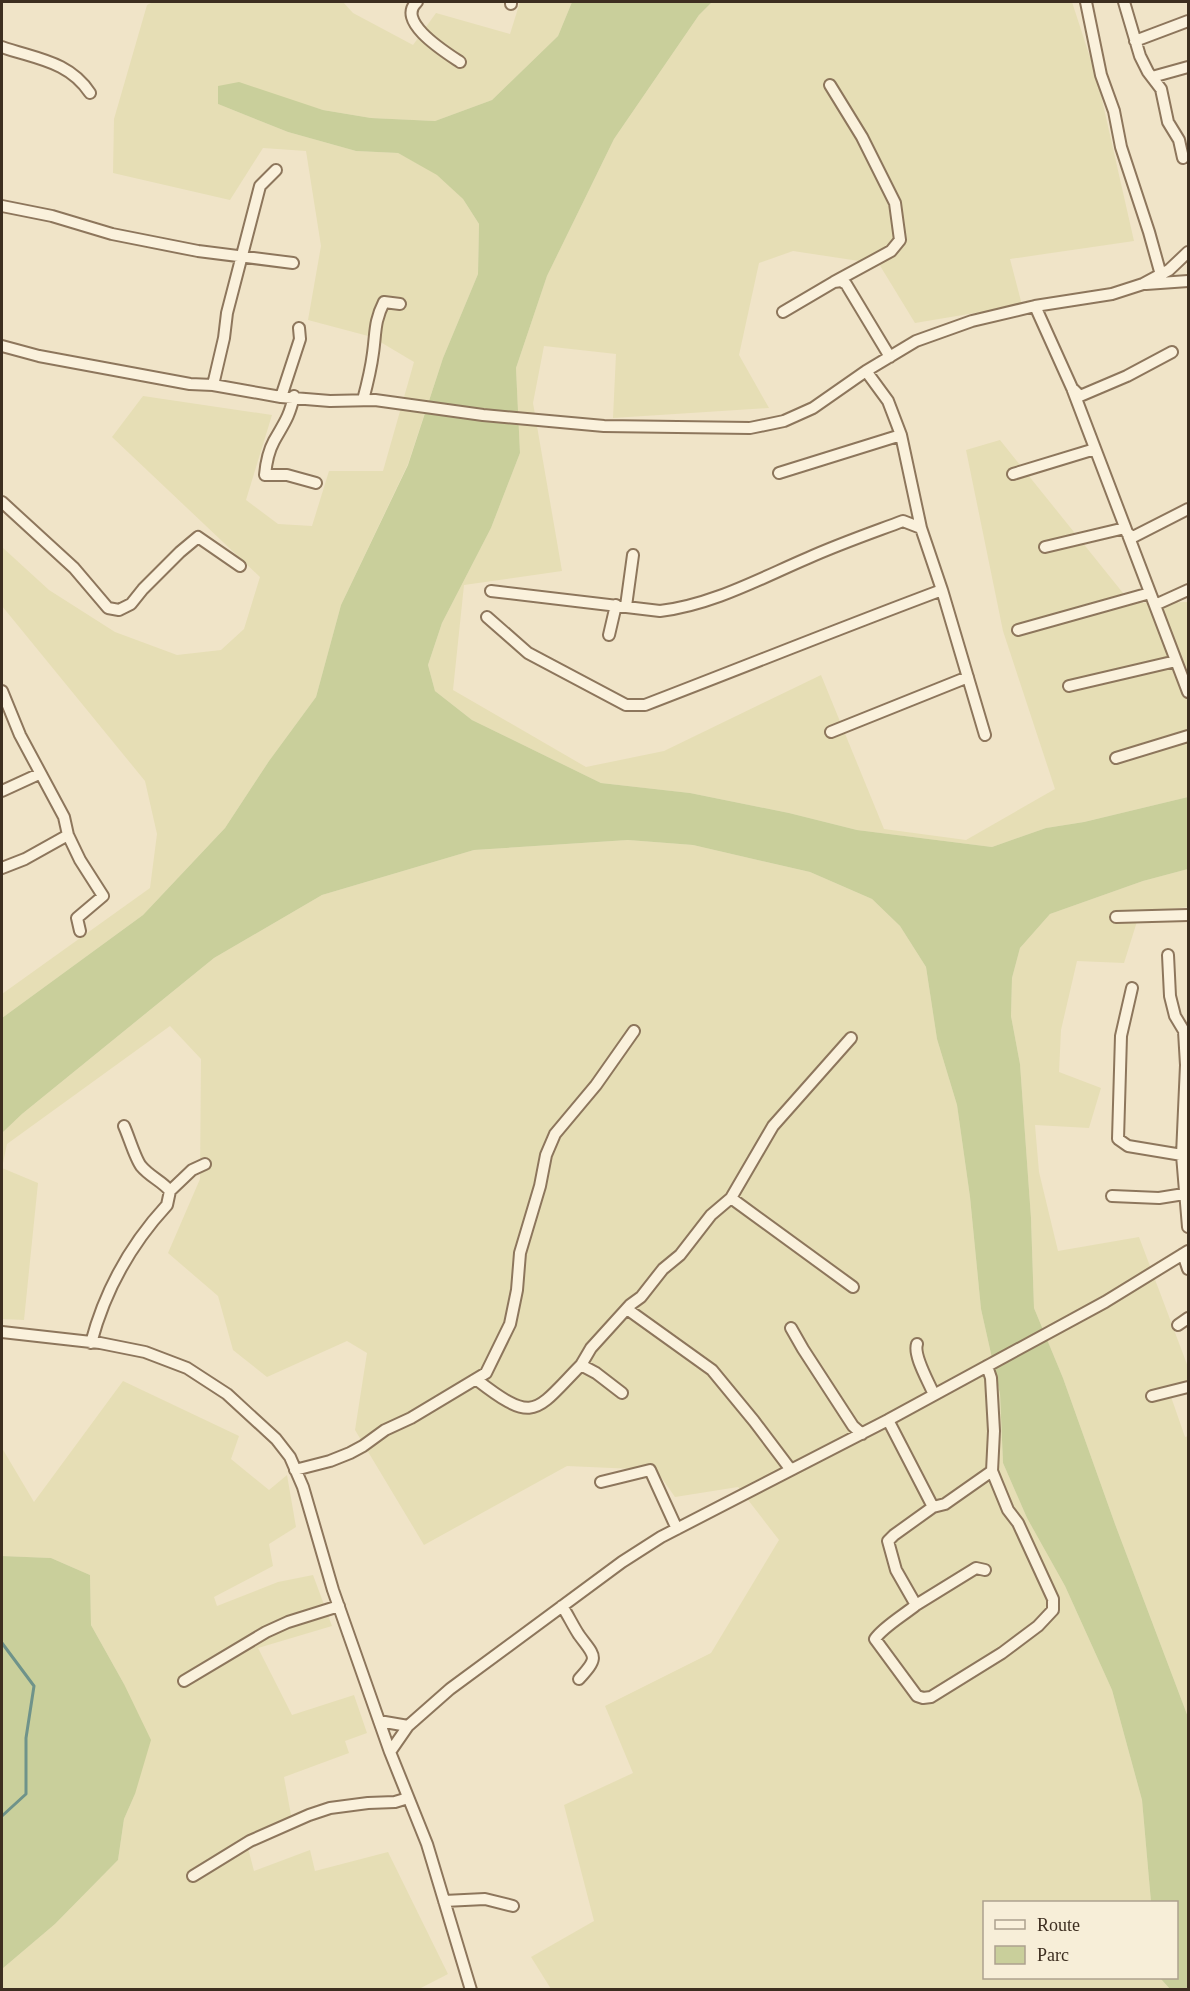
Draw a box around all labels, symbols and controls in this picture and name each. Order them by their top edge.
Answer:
legend [983,1901,1178,1979]
text: Route [1037,1915,1080,1935]
text: Parc [1037,1945,1069,1965]

